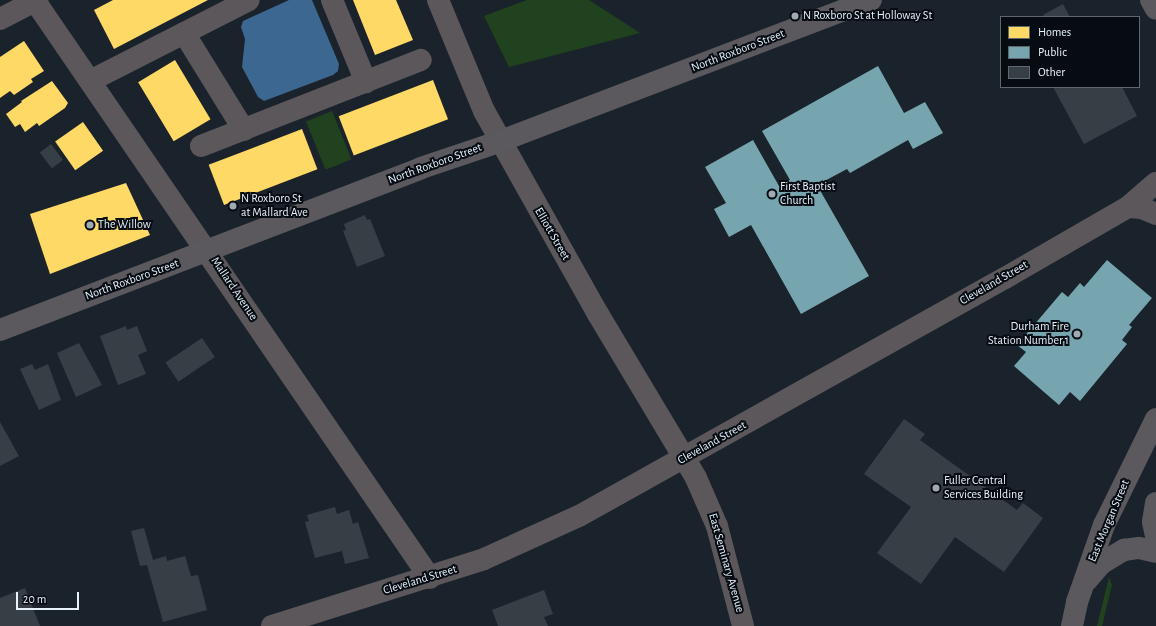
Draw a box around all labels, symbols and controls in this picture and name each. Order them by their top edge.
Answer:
place label: N Roxboro St at Holloway St [803,9,932,23]
marker: N Roxboro St at Holloway St [790,11,800,21]
legend [1000,16,1140,88]
text: Homes [1038,26,1071,38]
street label: North Roxboro Street [689,27,787,75]
text: Public [1038,46,1067,58]
text: Other [1038,66,1065,78]
street label: North Roxboro Street [386,140,484,188]
place label: First Baptist Church [780,180,835,208]
marker: First Baptist Church [767,189,777,199]
place label: N Roxboro St at Mallard Ave [241,192,308,220]
marker: N Roxboro St at Mallard Ave [228,201,238,211]
street label: Elliott Street [531,205,573,263]
place label: The Willow [98,218,151,232]
marker: The Willow [85,220,95,230]
street label: Mallard Avenue [208,255,260,323]
street label: North Roxboro Street [83,256,181,304]
street label: Cleveland Street [957,258,1031,308]
place label: Durham Fire Station Number 1 [988,320,1069,348]
marker: Durham Fire Station Number 1 [1072,329,1082,339]
street label: Cleveland Street [675,418,749,468]
place label: Fuller Central Services Building [944,474,1023,502]
street label: East Morgan Street [1085,478,1133,564]
marker: Fuller Central Services Building [931,483,941,493]
street label: East Seminary Avenue [705,512,747,614]
street label: Cleveland Street [381,562,459,598]
scale bar [18,584,81,610]
text: 20 m [23,593,46,605]

